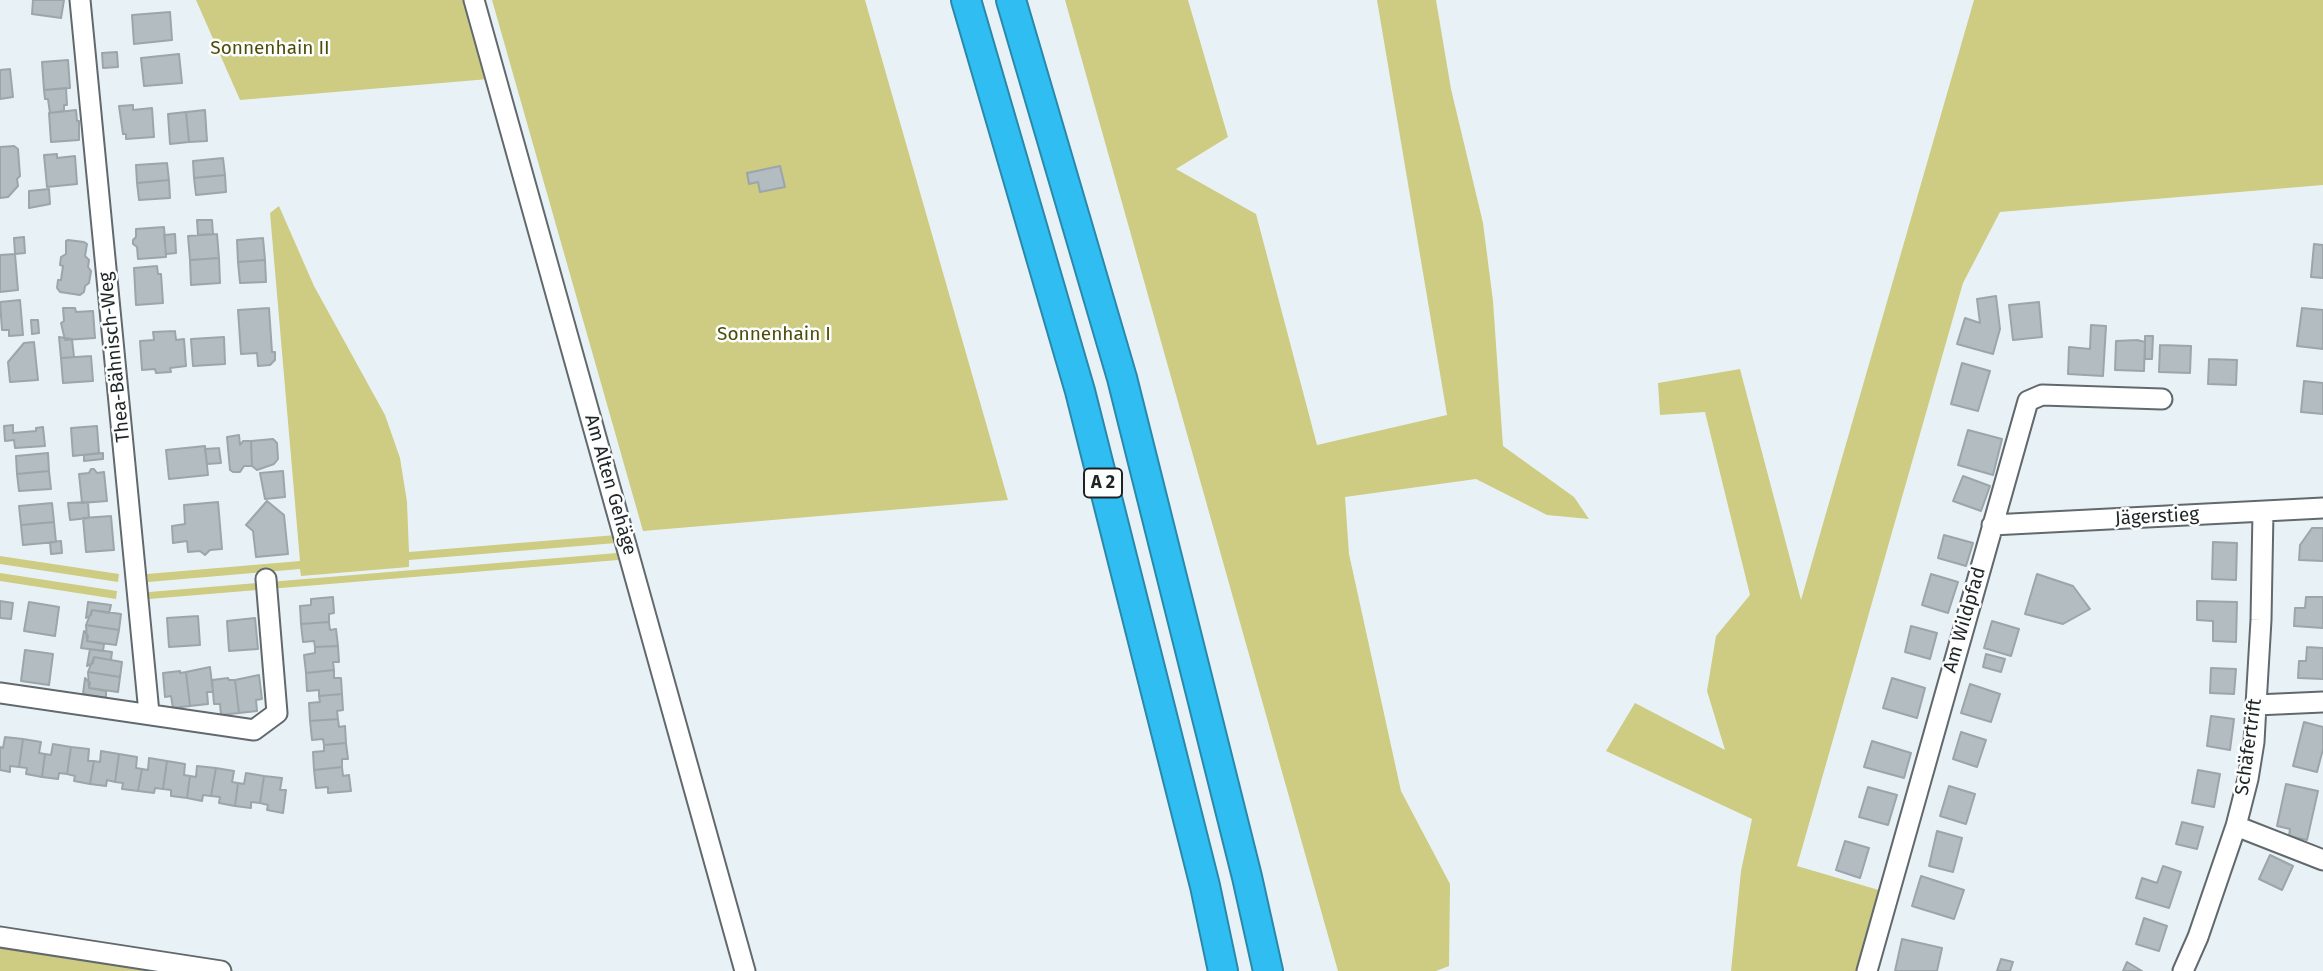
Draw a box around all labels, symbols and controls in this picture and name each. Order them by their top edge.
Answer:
park label: Sonnenhain II [210,38,330,60]
street label: Thea-Bähnisch-Weg [95,271,135,443]
park label: Sonnenhain I [717,324,831,346]
street label: Am Alten Gehäge [579,412,641,558]
road number: A 2 [1084,468,1122,498]
street label: Jägerstieg [2114,503,2200,531]
street label: Am Wildpfad [1939,564,1991,676]
street label: Schäfertrift [2231,697,2267,797]

